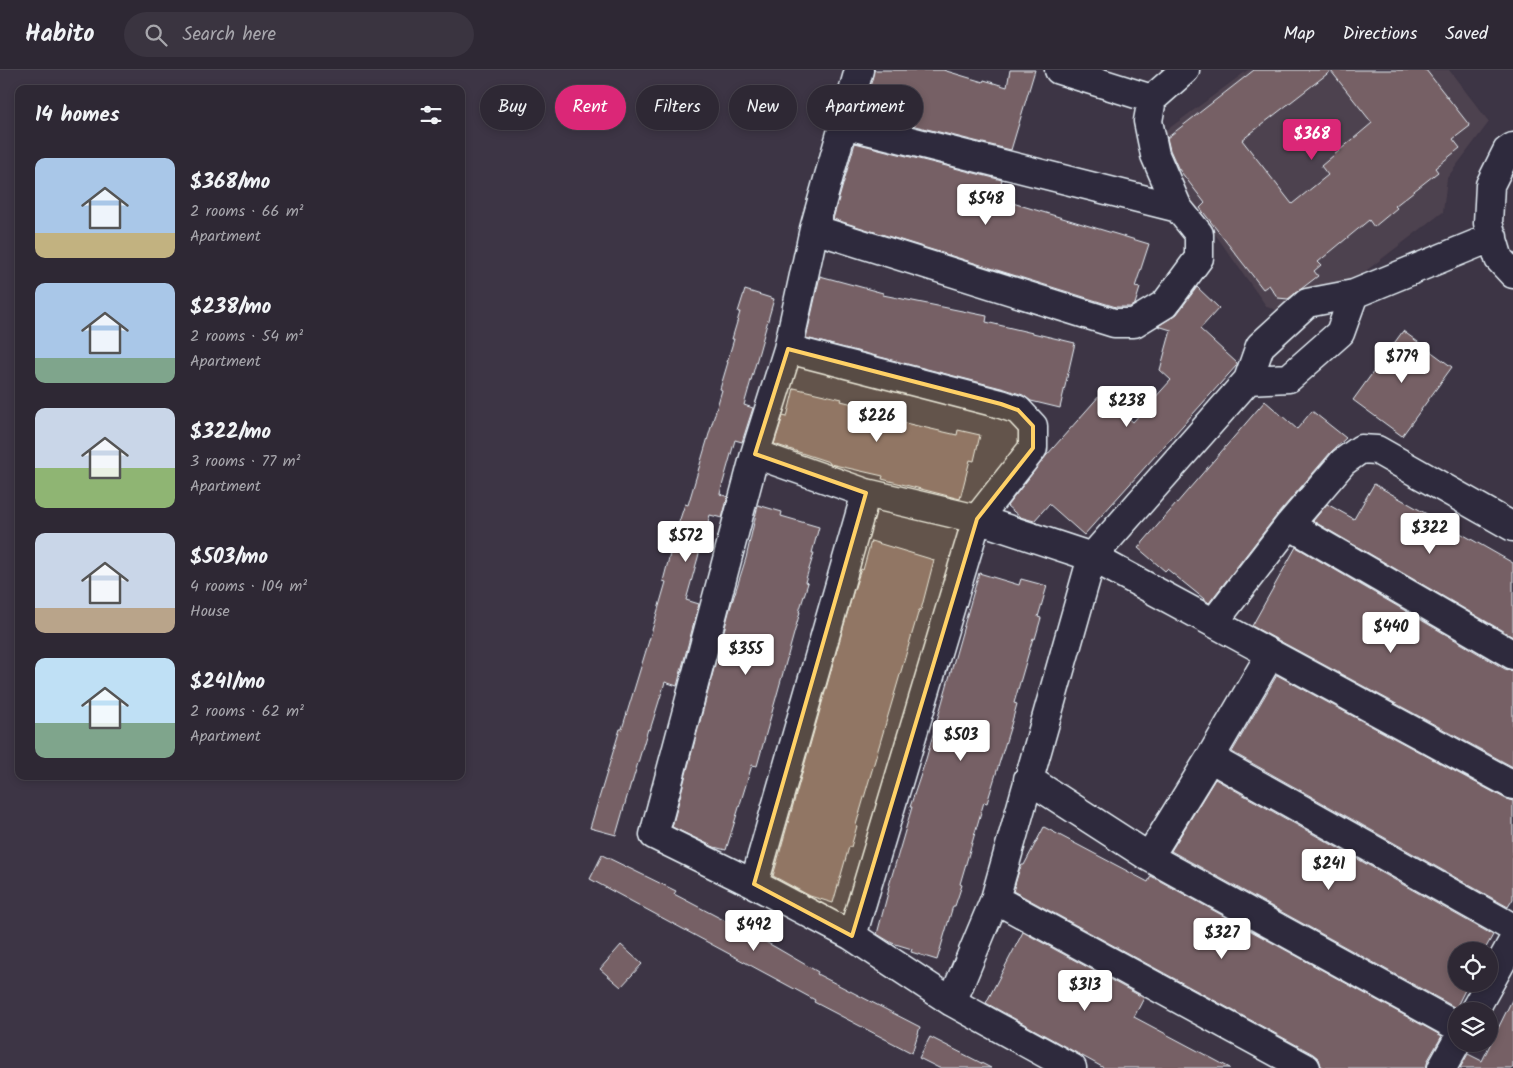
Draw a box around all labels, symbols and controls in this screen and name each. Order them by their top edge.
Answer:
search box [124,12,474,57]
text: Habito [25,15,94,54]
text: Search here [182,20,276,50]
text: Map [1283,20,1315,49]
text: Directions [1343,20,1417,49]
text: Saved [1445,20,1488,49]
icon: search [142,21,170,49]
chip: Buy [480,85,545,130]
chip: Rent [555,85,626,130]
chip: Filters [636,85,719,130]
chip: New [729,85,797,130]
chip: Apartment [807,85,923,130]
text: 14 homes [35,99,120,132]
icon: filters [417,101,445,129]
pin: $368 [1282,118,1342,161]
text: $368 [1294,122,1330,147]
text: $368/mo [190,166,270,199]
icon: home [75,178,135,238]
pin: $548 [956,184,1016,226]
text: $548 [968,187,1004,212]
text: 2 rooms · 66 m² [190,199,304,224]
text: Apartment [190,224,261,249]
text: $238/mo [190,291,271,324]
icon: home [75,303,135,363]
text: 2 rooms · 54 m² [190,324,303,349]
pin: $779 [1372,342,1432,384]
text: $779 [1386,345,1418,370]
text: Apartment [190,349,261,374]
pin: $238 [1097,386,1157,428]
text: $238 [1109,389,1146,414]
pin: $226 [847,400,907,443]
text: $226 [859,404,895,429]
text: $322/mo [190,416,271,449]
icon: home [75,428,135,488]
text: 3 rooms · 77 m² [190,449,300,474]
text: Apartment [190,474,261,499]
pin: $322 [1400,512,1460,555]
text: $322 [1412,516,1448,541]
pin: $572 [656,520,716,563]
text: $572 [669,524,703,549]
text: $503/mo [190,541,268,574]
icon: home [75,553,135,613]
text: 4 rooms · 104 m² [190,574,307,599]
text: House [190,599,230,624]
pin: $440 [1361,612,1421,654]
text: $440 [1373,615,1409,640]
pin: $355 [716,634,776,676]
text: $355 [729,637,763,662]
text: $241/mo [190,666,265,699]
icon: home [75,678,135,738]
text: 2 rooms · 62 m² [190,699,304,724]
pin: $503 [931,720,991,762]
text: $503 [944,723,978,748]
text: Apartment [190,724,261,749]
pin: $241 [1299,848,1359,891]
text: $241 [1313,852,1345,877]
pin: $492 [724,910,784,952]
text: $492 [736,913,772,938]
pin: $327 [1192,918,1252,960]
text: $327 [1204,921,1240,946]
map controls [1448,942,1498,1052]
button: locate [1448,942,1498,992]
pin: $313 [1055,970,1115,1012]
text: $313 [1069,973,1101,998]
button: layers [1448,1002,1498,1052]

